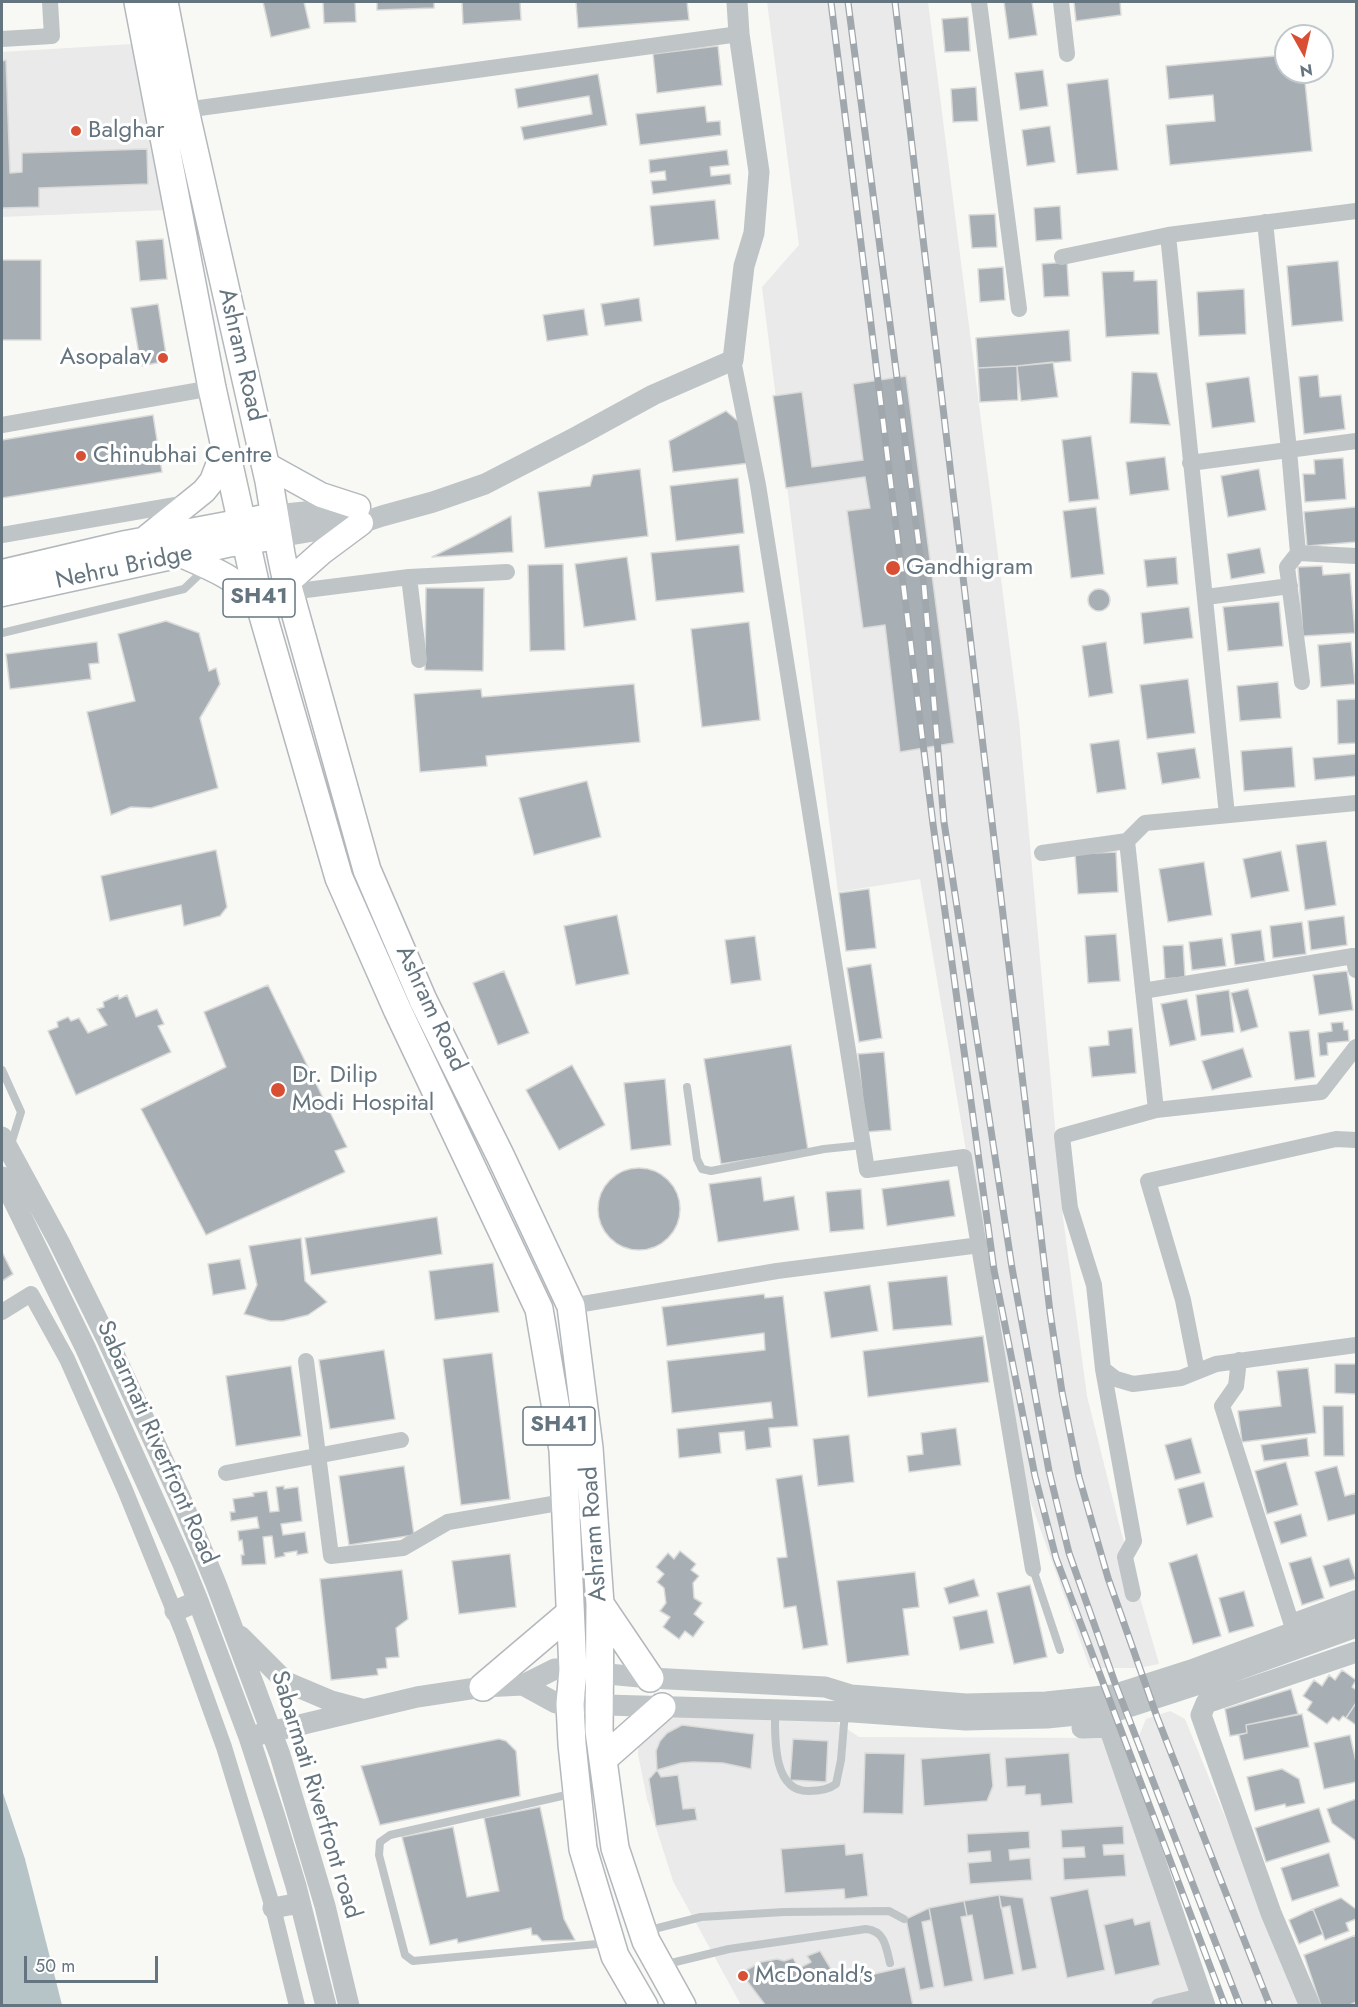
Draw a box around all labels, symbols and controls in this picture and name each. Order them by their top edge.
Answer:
north arrow [1274,24,1334,84]
text: N [1298,58,1314,83]
place label: Balghar [88,117,165,145]
marker: Balghar [69,124,83,138]
street label: Ashram Road [211,286,269,424]
place label: Asopalav [60,344,151,372]
marker: Asopalav [156,351,170,365]
place label: Chinubhai Centre [93,442,272,470]
marker: Chinubhai Centre [74,449,88,463]
street label: Nehru Bridge [53,539,195,597]
place label: Gandhigram [906,554,1033,582]
marker: Gandhigram [884,559,902,577]
road number: SH41 [223,579,295,617]
street label: Ashram Road [388,941,472,1077]
place label: Dr. Dilip Modi Hospital [292,1062,434,1118]
marker: Dr. Dilip Modi Hospital [269,1081,287,1099]
street label: Sabarmati Riverfront Road [89,1317,223,1569]
road number: SH41 [523,1407,595,1445]
street label: Ashram Road [576,1465,614,1603]
street label: Sabarmati Riverfront road [264,1668,366,1922]
scale bar [27,1944,160,1982]
text: 50 m [35,1953,75,1979]
place label: McDonald's [755,1962,873,1990]
marker: McDonald's [736,1969,750,1983]

